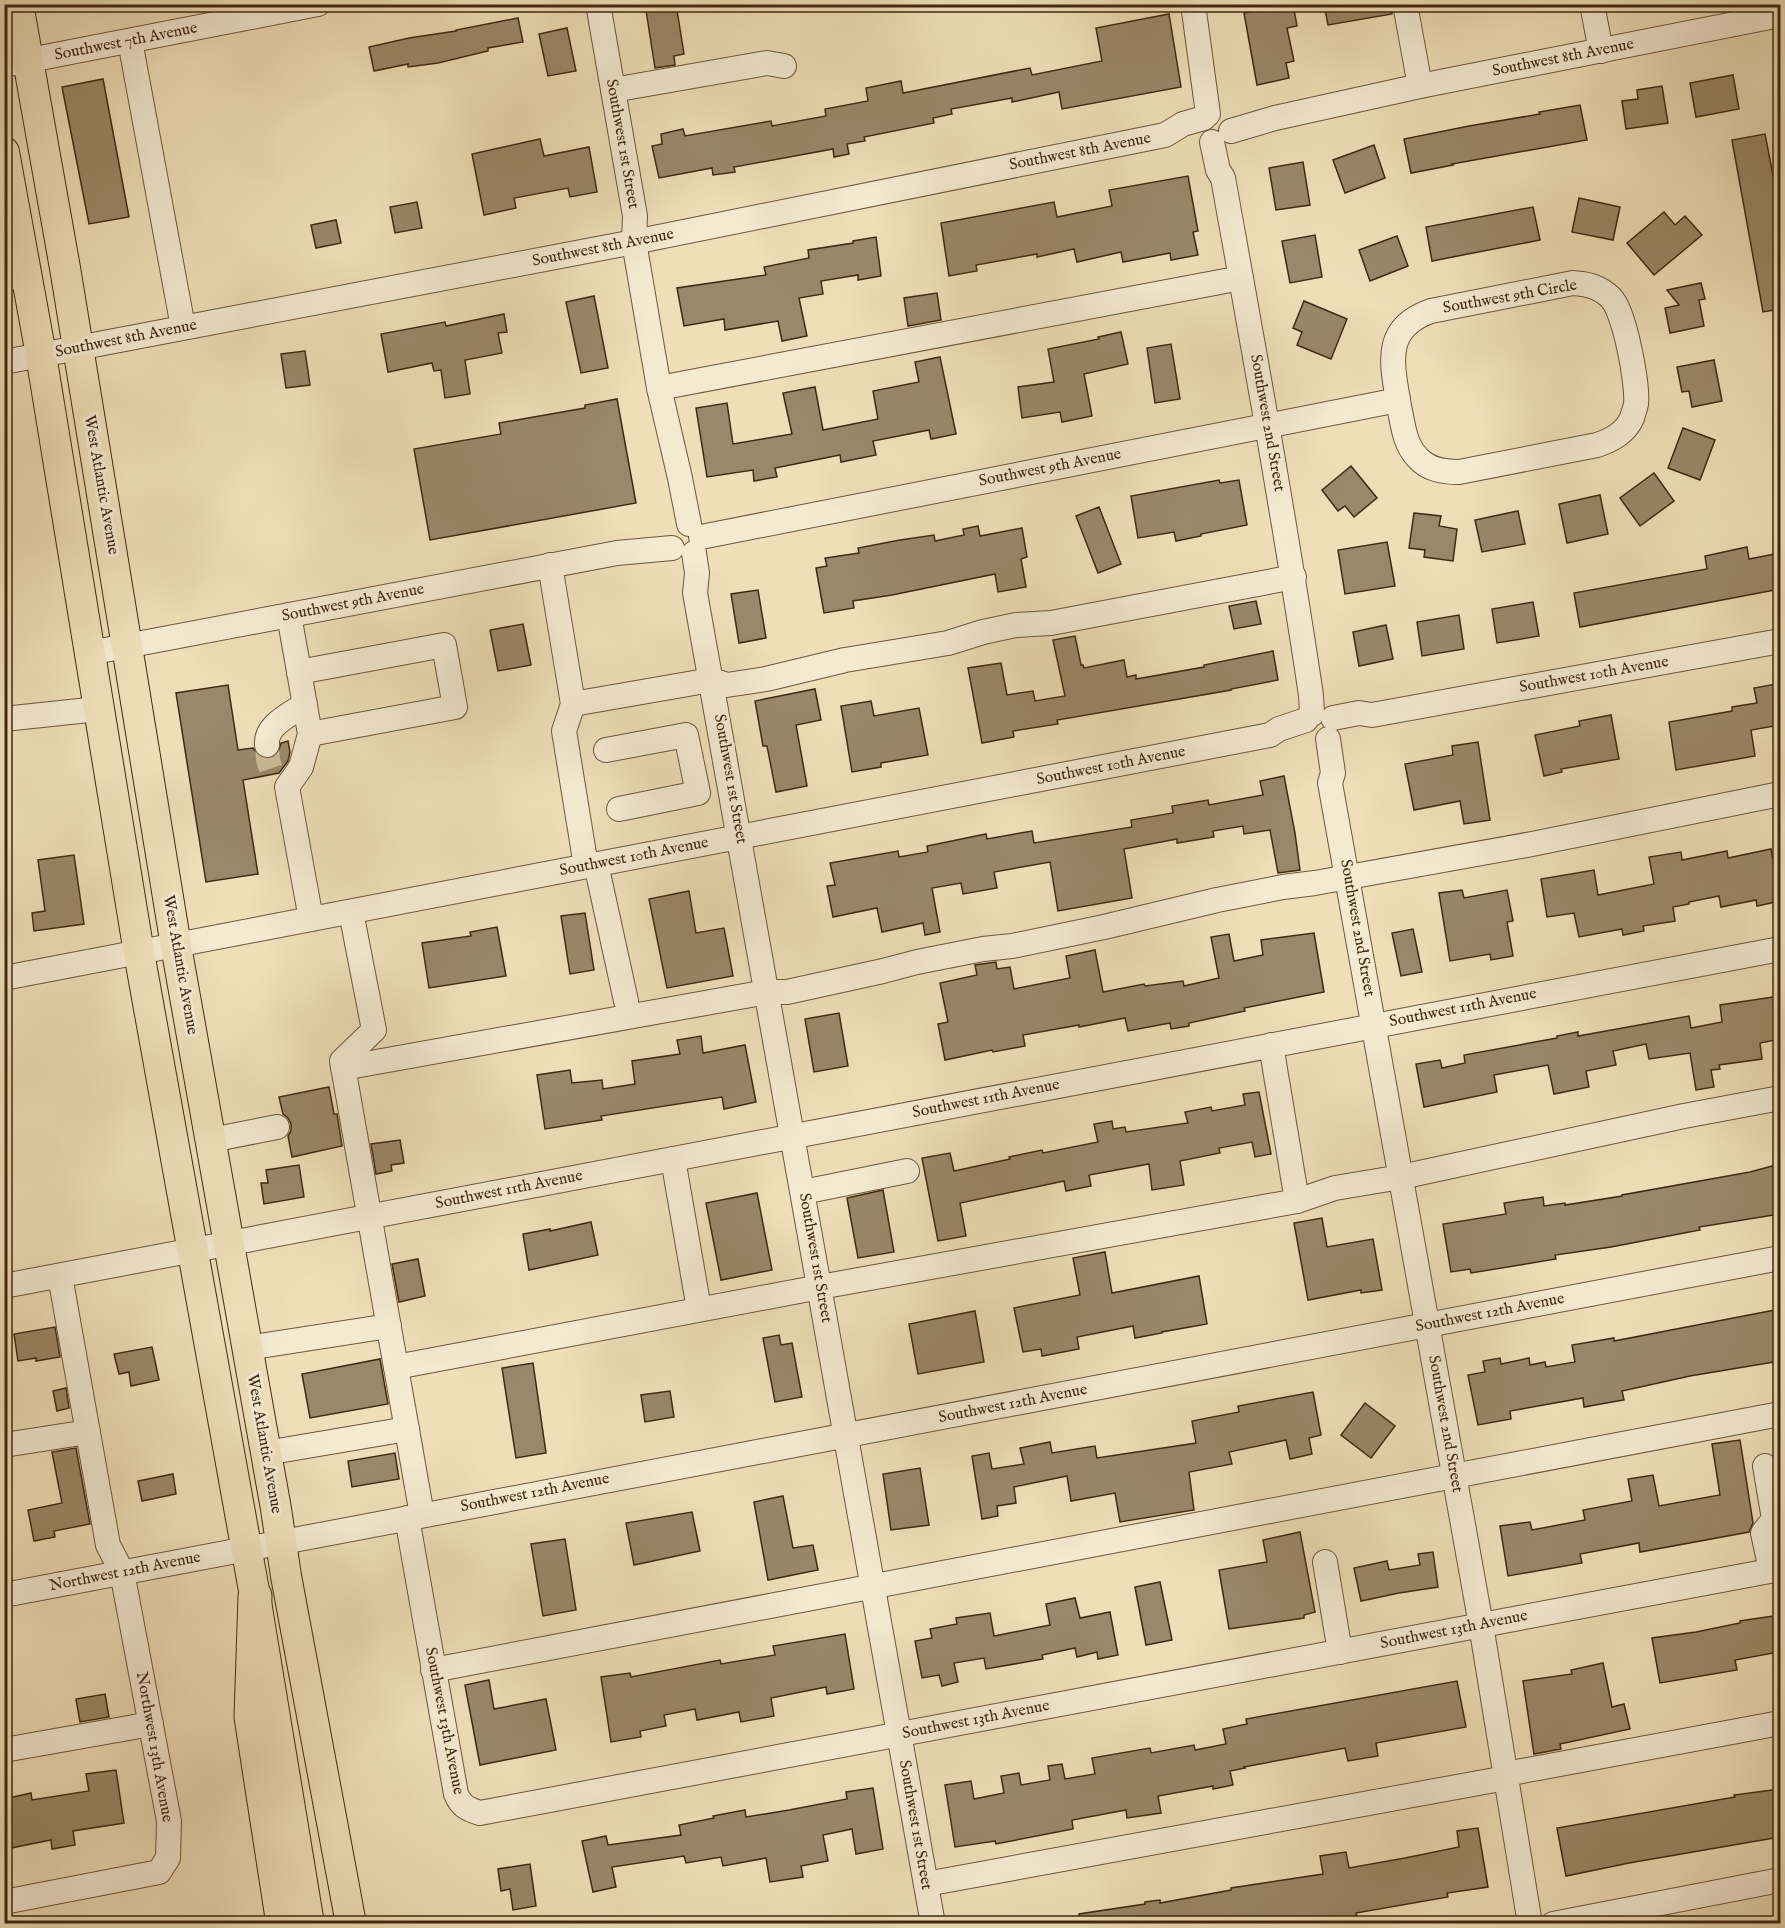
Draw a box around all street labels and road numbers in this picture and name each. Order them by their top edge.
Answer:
street label: Southwest 7th Avenue [53,18,199,66]
street label: Southwest 8th Avenue [1490,34,1636,82]
street label: Southwest 1st Street [601,77,643,211]
street label: Southwest 8th Avenue [1007,128,1153,176]
street label: Southwest 8th Avenue [530,224,676,272]
street label: Southwest 9th Circle [1441,275,1579,319]
street label: Southwest 8th Avenue [53,315,199,363]
street label: Southwest 2nd Street [1245,353,1289,494]
street label: West Atlantic Avenue [79,414,123,556]
street label: Southwest 9th Avenue [977,444,1123,492]
street label: Southwest 9th Avenue [280,579,426,627]
street label: Southwest 10th Avenue [1518,652,1670,698]
street label: Southwest 1st Street [709,712,751,846]
street label: Southwest 10th Avenue [1035,742,1187,790]
street label: Southwest 10th Avenue [558,833,710,881]
street label: Southwest 2nd Street [1335,858,1379,999]
street label: West Atlantic Avenue [158,894,202,1036]
street label: Southwest 11th Avenue [1388,984,1538,1032]
street label: Southwest 11th Avenue [911,1075,1061,1123]
street label: Southwest 11th Avenue [434,1166,584,1214]
street label: Southwest 1st Street [794,1191,836,1325]
street label: Southwest 12th Avenue [1414,1289,1566,1337]
street label: Southwest 2nd Street [1423,1354,1467,1495]
street label: West Atlantic Avenue [242,1373,286,1515]
street label: Southwest 12th Avenue [937,1380,1089,1428]
street label: Southwest 12th Avenue [459,1469,611,1517]
street label: Northwest 12th Avenue [48,1548,202,1596]
street label: Southwest 13th Avenue [1379,1606,1529,1654]
street label: Southwest 13th Avenue [420,1646,468,1796]
street label: Northwest 13th Avenue [131,1670,177,1824]
street label: Southwest 13th Avenue [901,1696,1051,1744]
street label: Southwest 1st Street [894,1758,936,1892]

